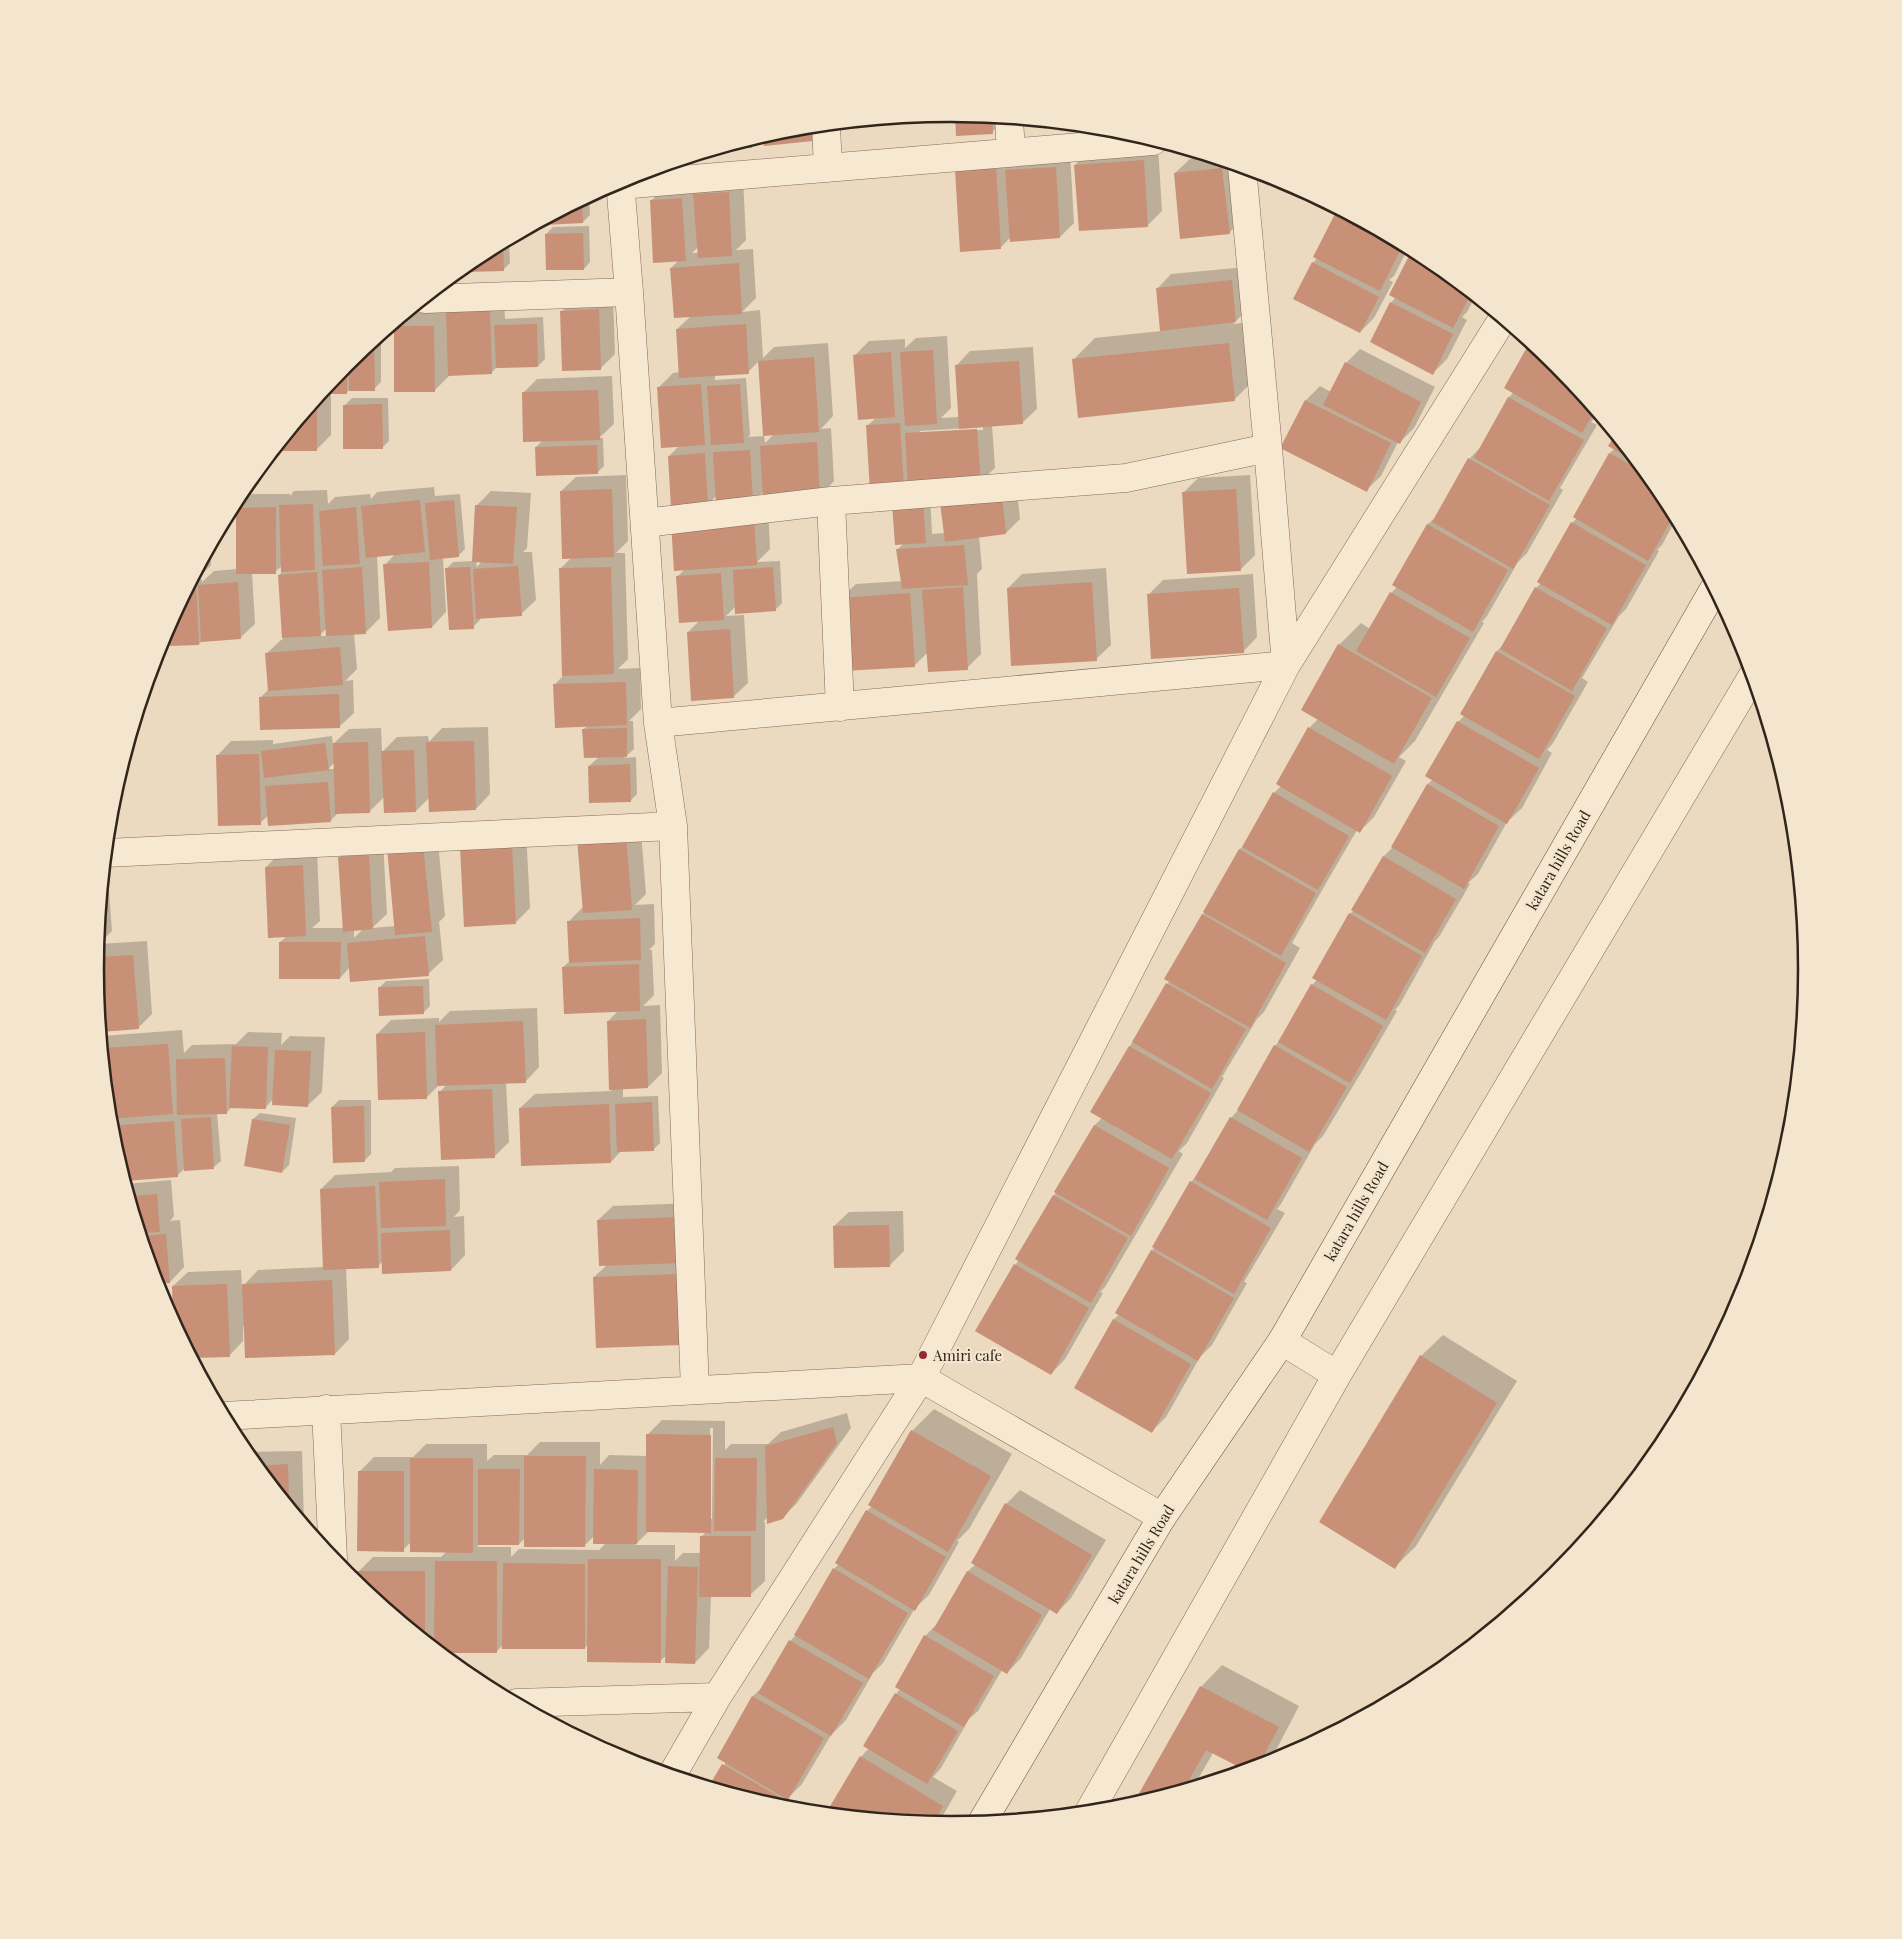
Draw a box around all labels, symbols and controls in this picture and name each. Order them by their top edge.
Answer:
street label: katara hills Road [1521,806,1595,913]
street label: katara hills Road [1319,1157,1393,1264]
place label: Amiri cafe [932,1345,1002,1365]
marker: Amiri cafe [917,1349,929,1361]
street label: katara hills Road [1104,1501,1179,1607]

